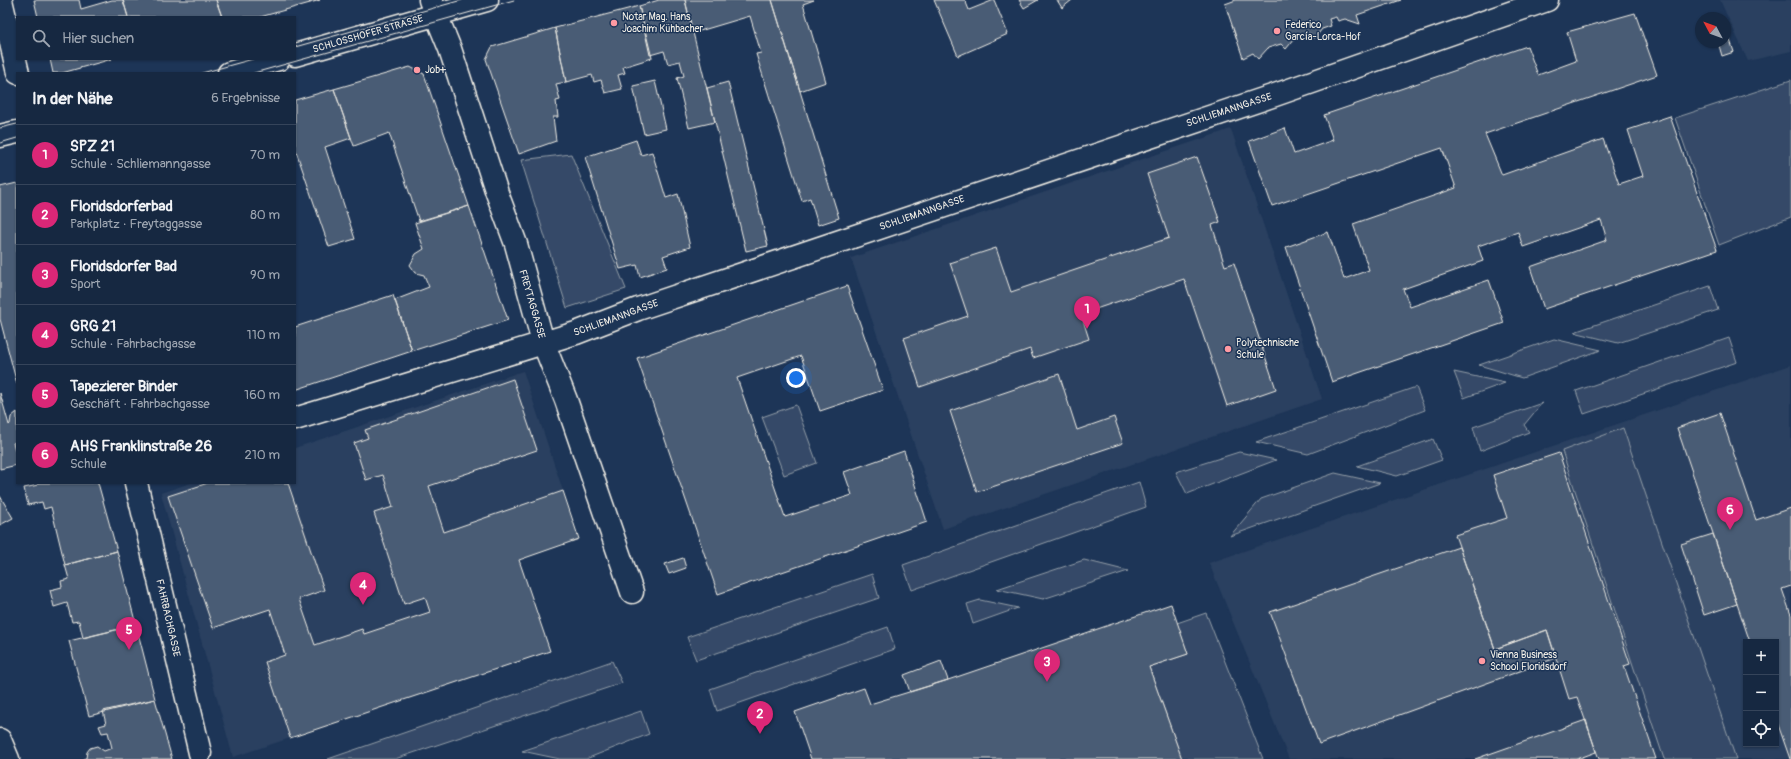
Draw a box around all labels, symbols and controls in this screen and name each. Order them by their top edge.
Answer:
place label: Notar Mag. Hans Joachim Kühbacher [622,11,703,35]
street label: SCHLOSSHOFER STRASSE [311,12,425,56]
north arrow [1695,12,1731,48]
search box [16,16,296,60]
marker: Notar Mag. Hans Joachim Kühbacher [609,18,619,28]
place label: Federico García-Lorca-Hof [1285,19,1361,43]
marker: Federico García-Lorca-Hof [1272,26,1282,36]
icon: search [30,27,52,49]
text: Hier suchen [62,29,134,48]
place label: Job+ [425,64,446,76]
marker: Job+ [412,65,422,75]
text: In der Nähe [32,88,113,109]
text: 6 Ergebnisse [211,90,280,106]
street label: SCHLIEMANNGASSE [1185,91,1273,129]
text: SPZ 21 [70,137,115,156]
text: 1 [42,147,48,163]
text: 70 m [250,147,280,163]
text: Schule · Schliemanngasse [70,156,211,172]
street label: SCHLIEMANNGASSE [878,193,966,233]
text: Floridsdorferbad [70,197,173,216]
text: 2 [41,207,49,223]
text: 80 m [250,207,280,223]
text: Parkplatz · Freytaggasse [70,216,202,232]
text: Floridsdorfer Bad [70,257,177,276]
text: 3 [41,267,49,283]
text: 90 m [250,267,280,283]
street label: FREYTAGGASSE [516,268,548,340]
text: Sport [70,276,101,292]
pin: 1 [1074,296,1100,329]
street label: SCHLIEMANNGASSE [572,297,660,339]
text: GRG 21 [70,317,116,336]
text: 4 [41,327,49,343]
text: 110 m [247,327,280,343]
text: Schule · Fahrbachgasse [70,336,196,352]
place label: Polytechnische Schule [1236,337,1299,361]
marker: Polytechnische Schule [1223,344,1233,354]
your location [786,368,806,388]
text: Tapezierer Binder [70,377,178,396]
text: 5 [41,387,49,403]
text: 160 m [244,387,280,403]
text: Geschäft · Fahrbachgasse [70,396,210,412]
text: AHS Franklinstraße 26 [70,437,212,456]
text: 6 [41,447,49,463]
text: 210 m [244,447,280,463]
text: Schule [70,456,106,472]
pin: 6 [1717,497,1743,530]
pin: 4 [350,572,376,605]
street label: FAHRBACHGASSE [153,578,183,658]
pin: 5 [116,617,142,650]
map controls [1743,639,1779,747]
button: + [1743,639,1779,675]
pin: 3 [1034,649,1060,682]
place label: Vienna Business School Floridsdorf [1490,649,1567,673]
marker: Vienna Business School Floridsdorf [1477,656,1487,666]
button: − [1743,675,1779,711]
pin: 2 [747,701,773,734]
button: locate [1743,711,1779,747]

